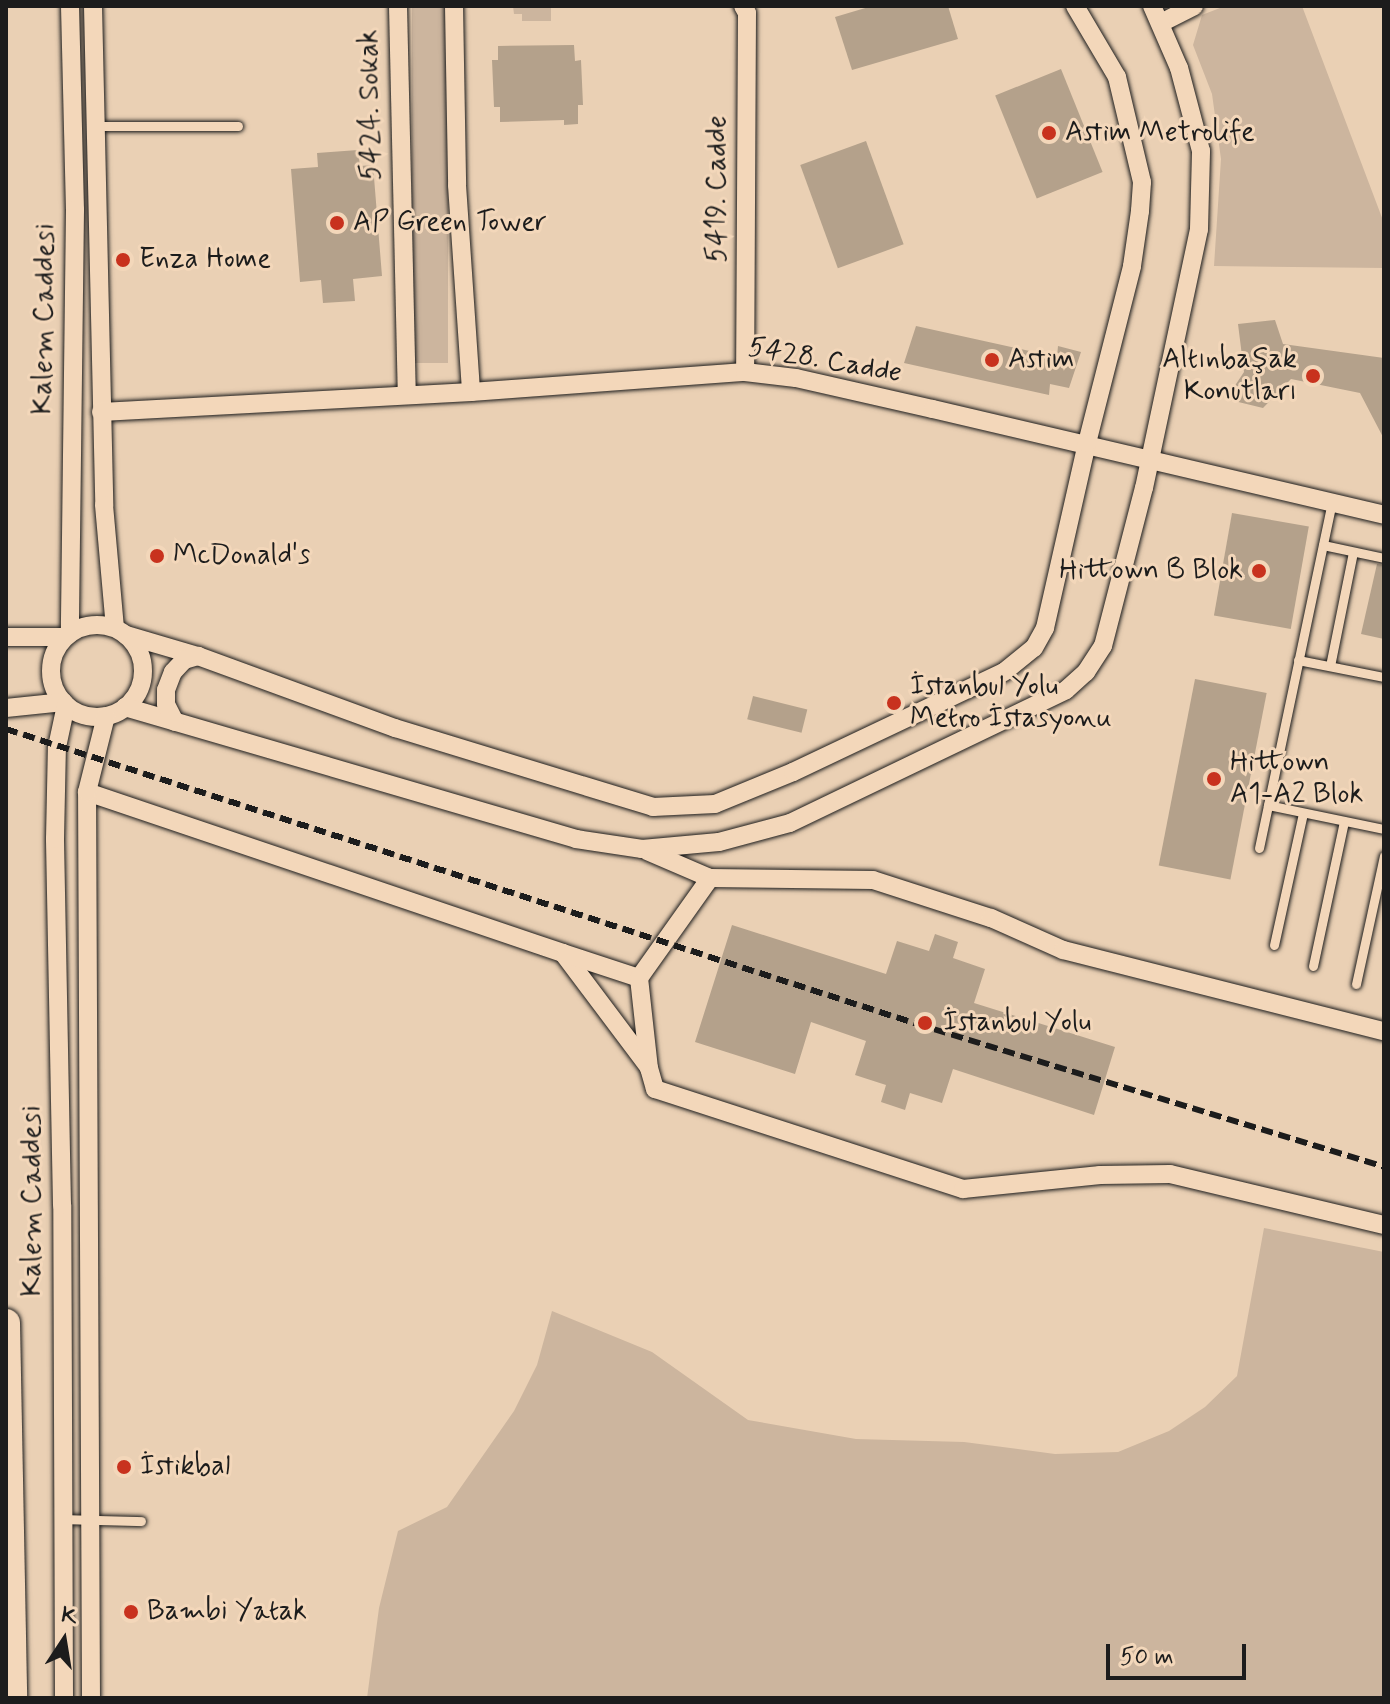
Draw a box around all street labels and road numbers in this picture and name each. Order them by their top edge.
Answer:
street label: 5424. Sokak [353,29,389,181]
street label: 5419. Cadde [701,115,735,263]
street label: Kalem Caddesi [27,225,63,413]
street label: 5428. Cadde [746,331,904,391]
street label: Kalem Caddesi [16,1107,50,1295]

